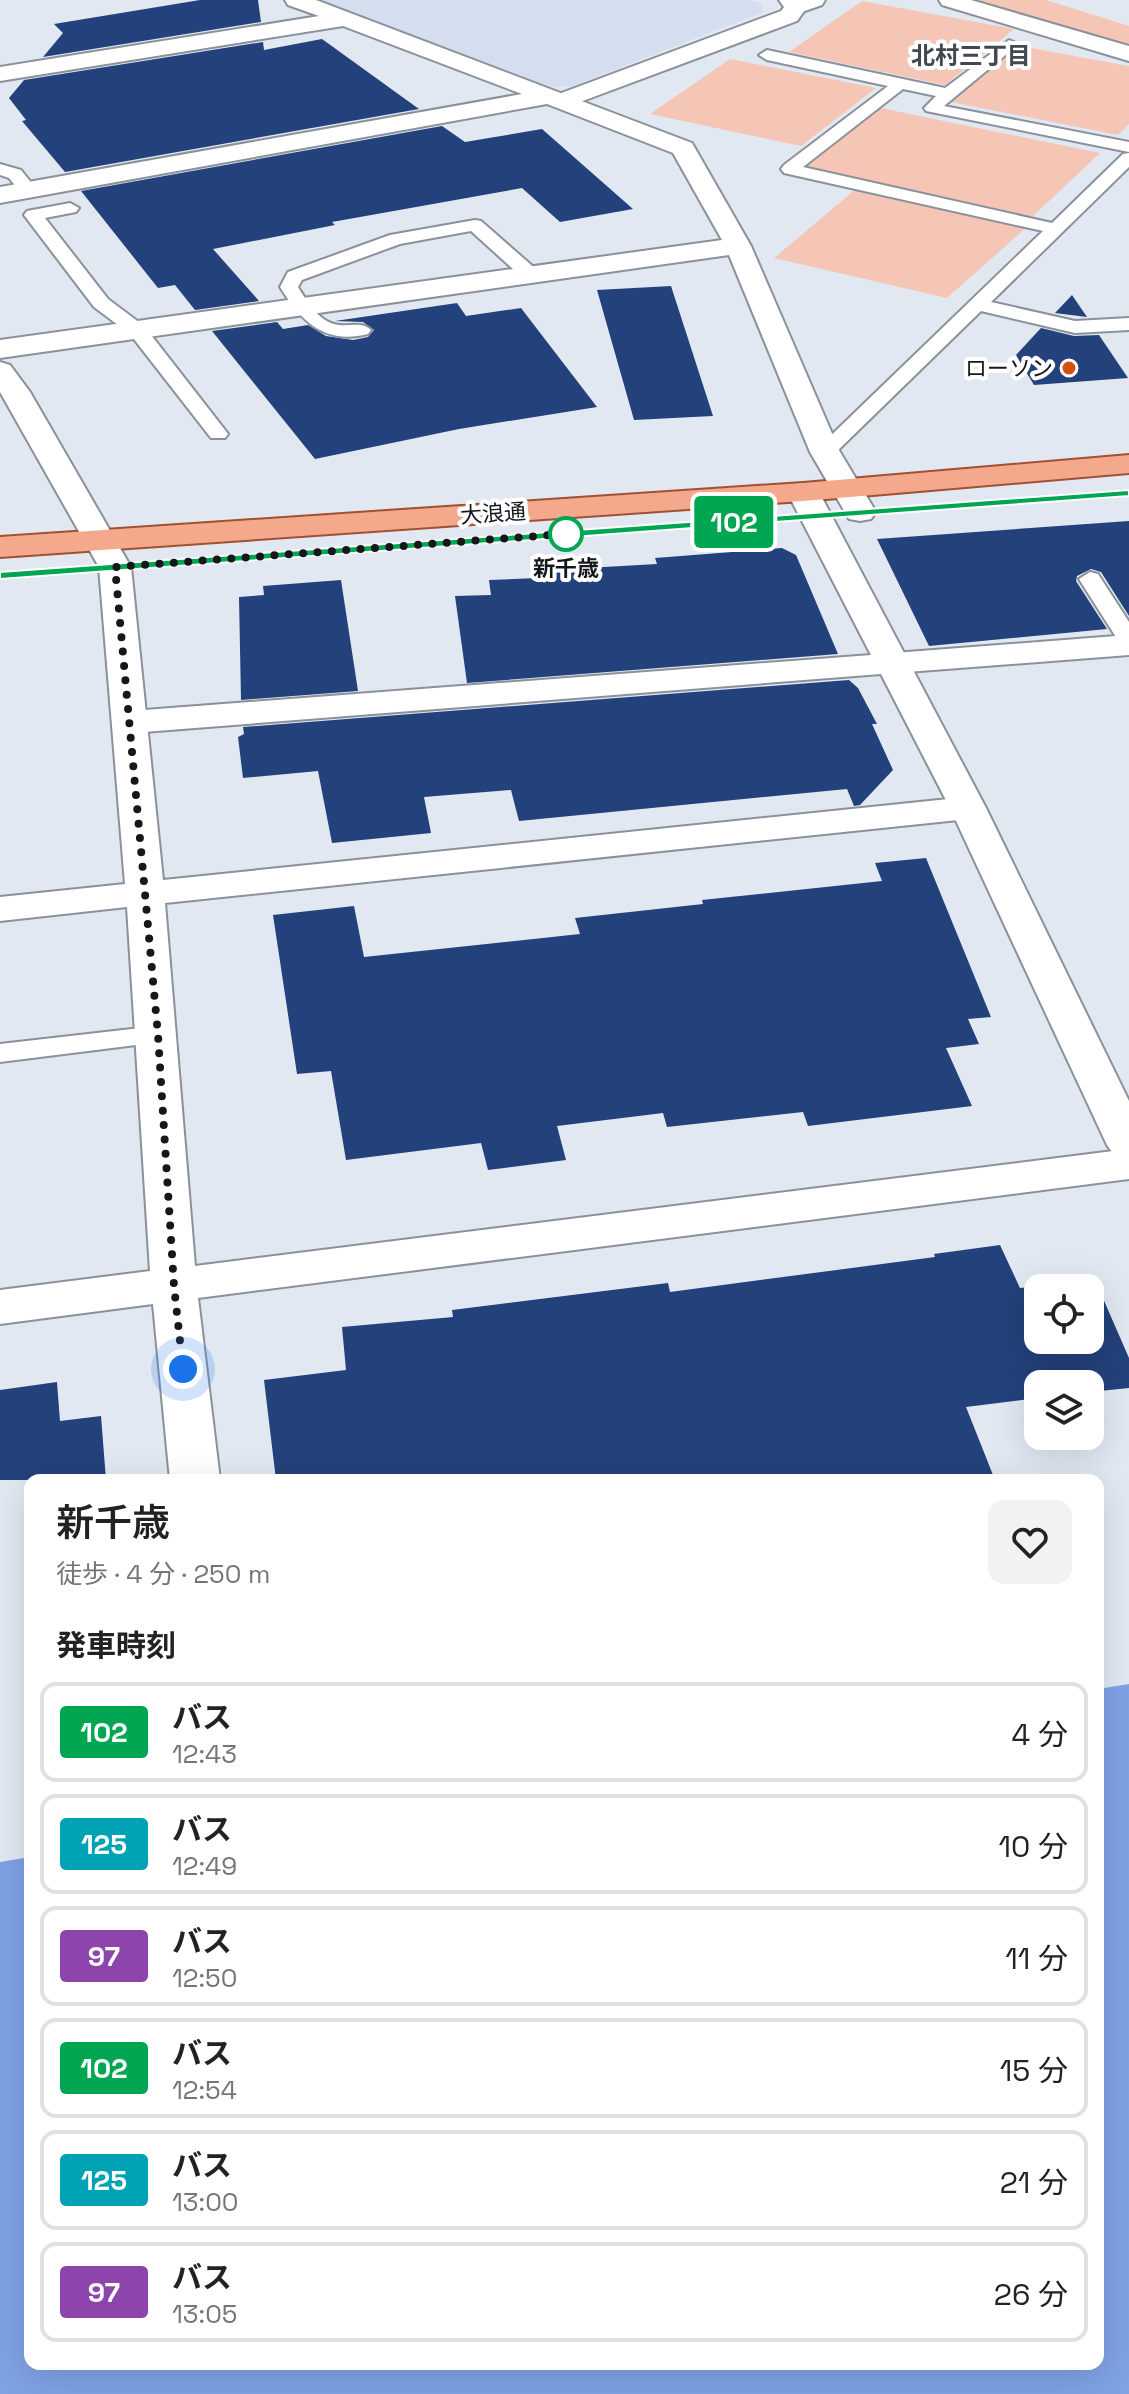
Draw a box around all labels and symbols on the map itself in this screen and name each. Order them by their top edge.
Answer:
district label: 北村三丁目 [911,40,1031,71]
place label: ローソン [965,354,1053,382]
marker: ローソン [1060,359,1078,377]
line badge: 102 [688,496,780,548]
street label: 大浪通 [459,497,527,529]
marker: 新千歳 [549,517,583,551]
place label: 新千歳 [533,554,599,582]
your location [163,1349,203,1389]

